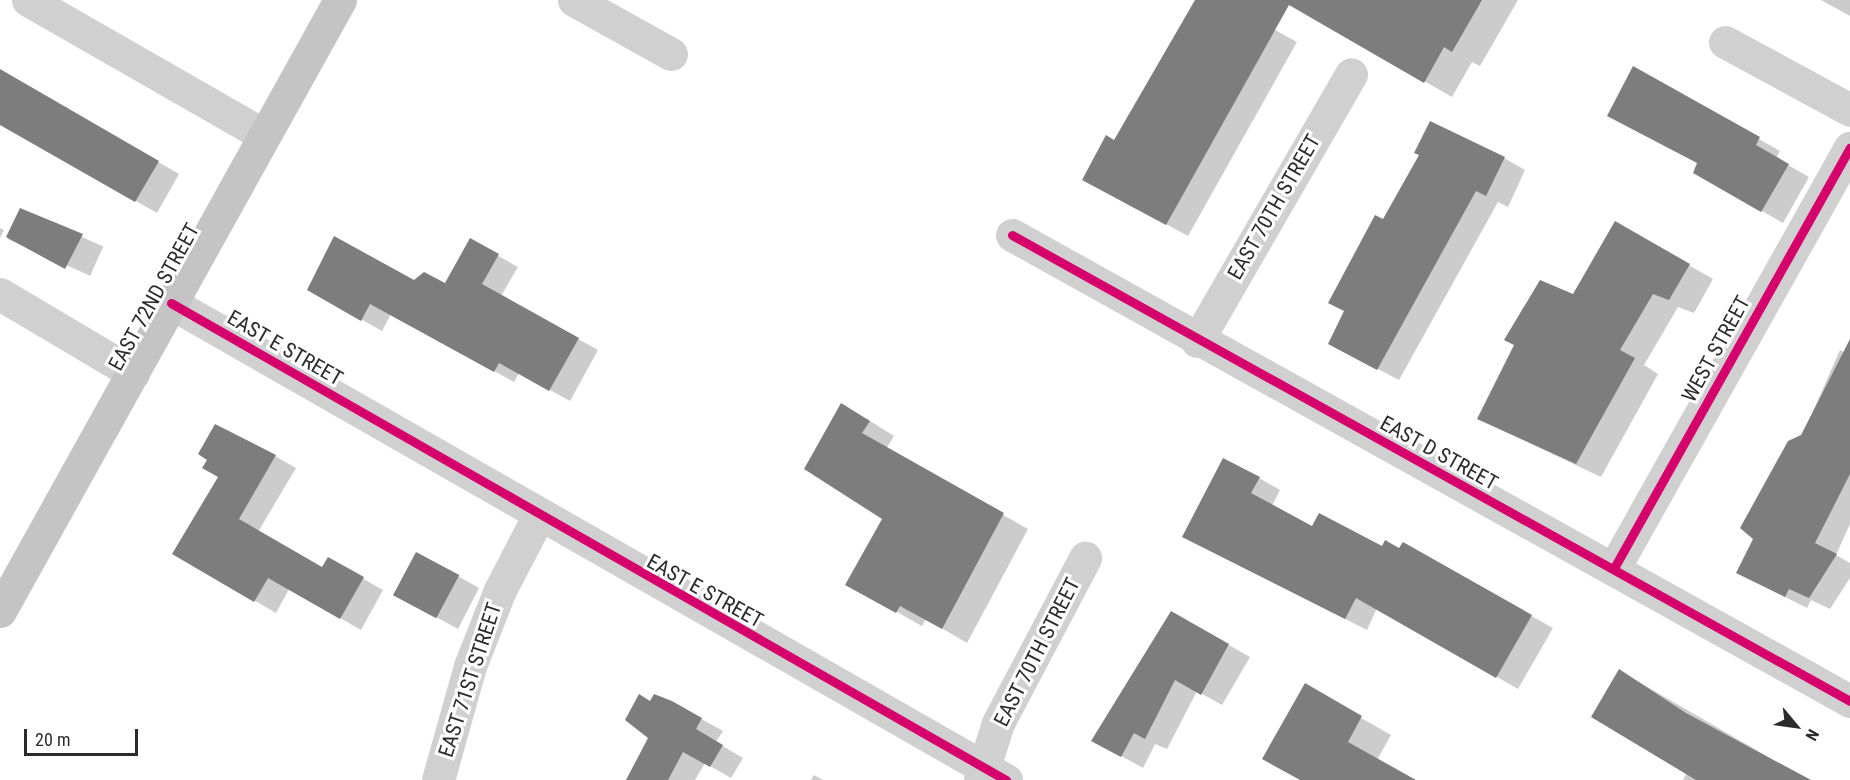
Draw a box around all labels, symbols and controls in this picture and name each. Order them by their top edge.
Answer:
street label: EAST 70TH STREET [1222,130,1326,284]
street label: EAST 72ND STREET [103,219,205,375]
street label: WEST STREET [1676,291,1756,407]
street label: EAST E STREET [223,305,347,391]
street label: EAST D STREET [1376,410,1502,496]
street label: EAST E STREET [642,549,768,633]
street label: EAST 70TH STREET [989,573,1085,731]
street label: EAST 71ST STREET [433,599,507,761]
north arrow [1766,696,1826,756]
scale bar [27,717,141,755]
text: N [1802,726,1823,744]
text: 20 m [35,729,70,750]

